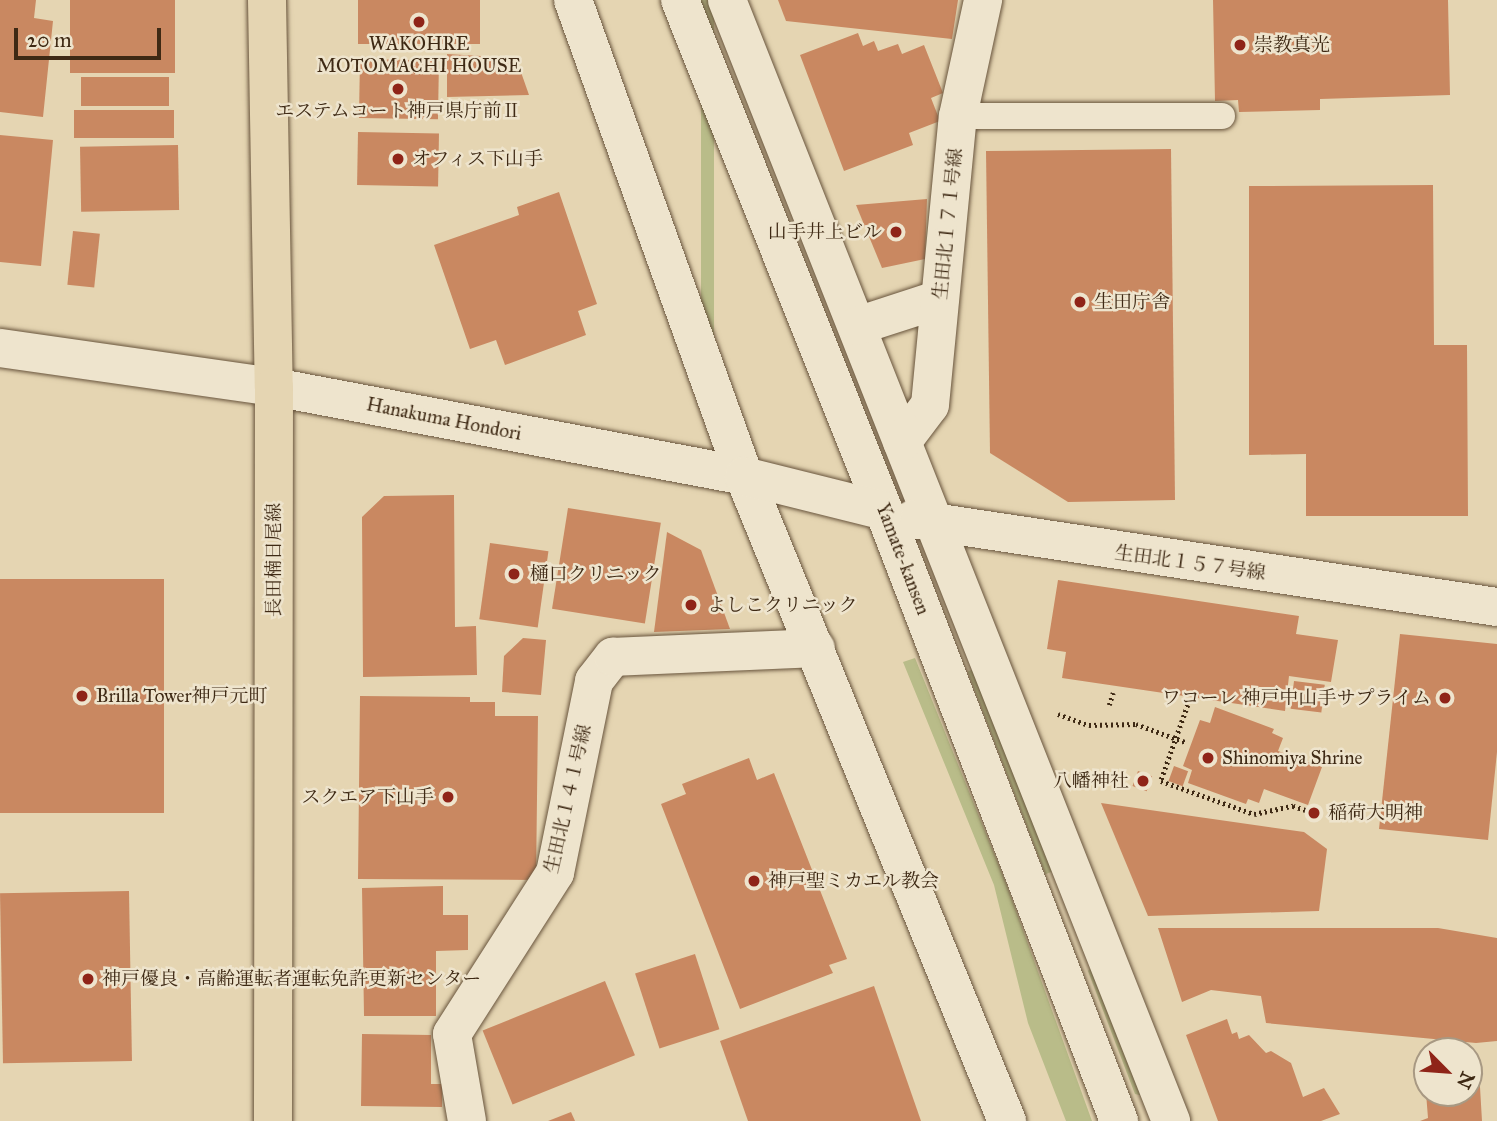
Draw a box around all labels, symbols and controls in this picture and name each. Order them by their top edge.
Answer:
scale bar [18,14,164,58]
marker: WAKOHRE MOTOMACHI HOUSE [411,14,427,30]
text: 20 m [27,27,72,53]
place label: WAKOHRE MOTOMACHI HOUSE [317,33,521,77]
place label: 崇教真光 [1254,34,1330,56]
marker: 崇教真光 [1232,37,1248,53]
marker: エステムコート神戸県庁前Ⅱ [390,81,406,97]
place label: エステムコート神戸県庁前Ⅱ [275,100,521,122]
street label: 生田北１７１号線 [929,147,967,301]
place label: オフィス下山手 [412,148,545,170]
marker: オフィス下山手 [390,151,406,167]
place label: 山手井上ビル [768,221,882,243]
marker: 山手井上ビル [888,224,904,240]
place label: 生田庁舎 [1094,291,1170,313]
marker: 生田庁舎 [1072,294,1088,310]
street label: Hanakuma Hondori [365,393,523,445]
street label: Yamate-kansen [871,500,935,618]
street label: 長田楠日尾線 [263,503,285,617]
street label: 生田北１５７号線 [1113,541,1267,585]
place label: 樋口クリニック [530,563,663,585]
marker: 樋口クリニック [504,564,524,584]
place label: よしこクリニック [707,594,859,616]
marker: よしこクリニック [681,595,701,615]
place label: Brilla Tower神戸元町 [96,685,268,707]
place label: ワコーレ 神戸中山手サプライム [1161,687,1431,709]
marker: Brilla Tower神戸元町 [74,688,90,704]
marker: ワコーレ 神戸中山手サプライム [1437,690,1453,706]
street label: 生田北１４１号線 [540,722,596,876]
place label: Shinomiya Shrine [1222,747,1363,769]
marker: Shinomiya Shrine [1200,750,1216,766]
place label: 八幡神社 [1053,770,1129,792]
marker: 八幡神社 [1135,773,1151,789]
place label: スクエア下山手 [301,786,434,808]
marker: スクエア下山手 [440,789,456,805]
place label: 稲荷大明神 [1328,802,1423,824]
marker: 稲荷大明神 [1306,805,1322,821]
place label: 神戸聖ミカエル教会 [768,870,939,892]
marker: 神戸聖ミカエル教会 [746,873,762,889]
place label: 神戸優良・高齢運転者運転免許更新センター [102,968,482,990]
marker: 神戸優良・高齢運転者運転免許更新センター [80,971,96,987]
north arrow [1413,1037,1483,1107]
text: N [1452,1068,1480,1092]

